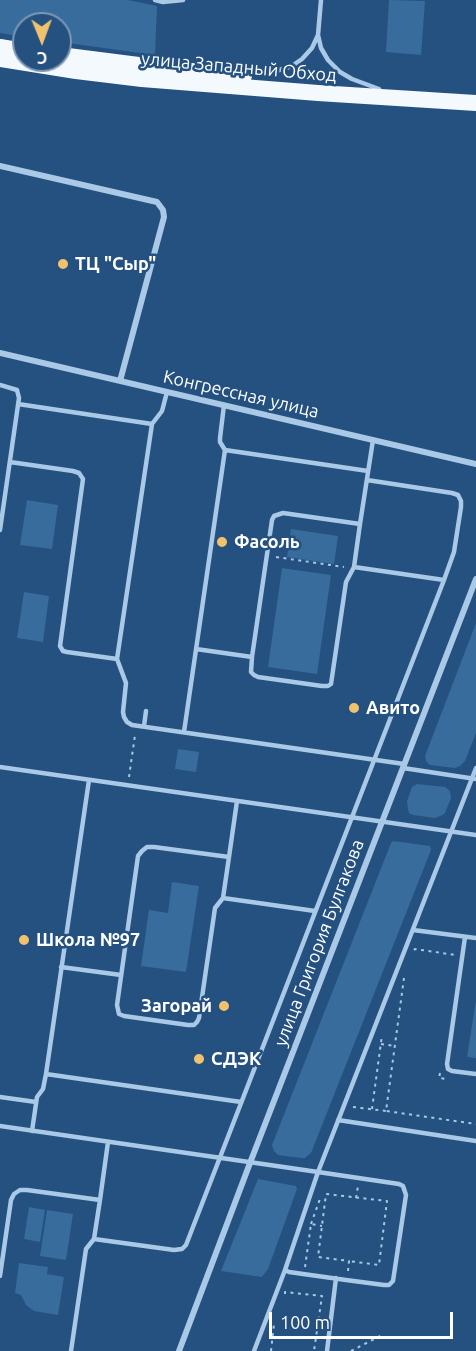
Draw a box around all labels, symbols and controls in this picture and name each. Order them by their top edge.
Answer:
north arrow [12,12,72,72]
street label: улица Западный Обход [140,48,338,86]
text: С [37,49,48,67]
place label: ТЦ "Сыр" [75,253,156,275]
marker: ТЦ "Сыр" [56,257,70,271]
street label: Конгрессная улица [161,366,321,422]
place label: Фасоль [234,531,300,553]
marker: Фасоль [215,535,229,549]
place label: Авито [366,697,420,719]
marker: Авито [347,701,361,715]
street label: улица Григория Булгакова [270,836,368,1050]
place label: Школа №97 [36,929,140,951]
marker: Школа №97 [17,933,31,947]
place label: Загорай [141,995,212,1017]
marker: Загорай [217,999,231,1013]
place label: СДЭК [211,1048,261,1070]
marker: СДЭК [192,1052,206,1066]
scale bar [272,1300,456,1338]
text: 100 m [280,1312,330,1332]

